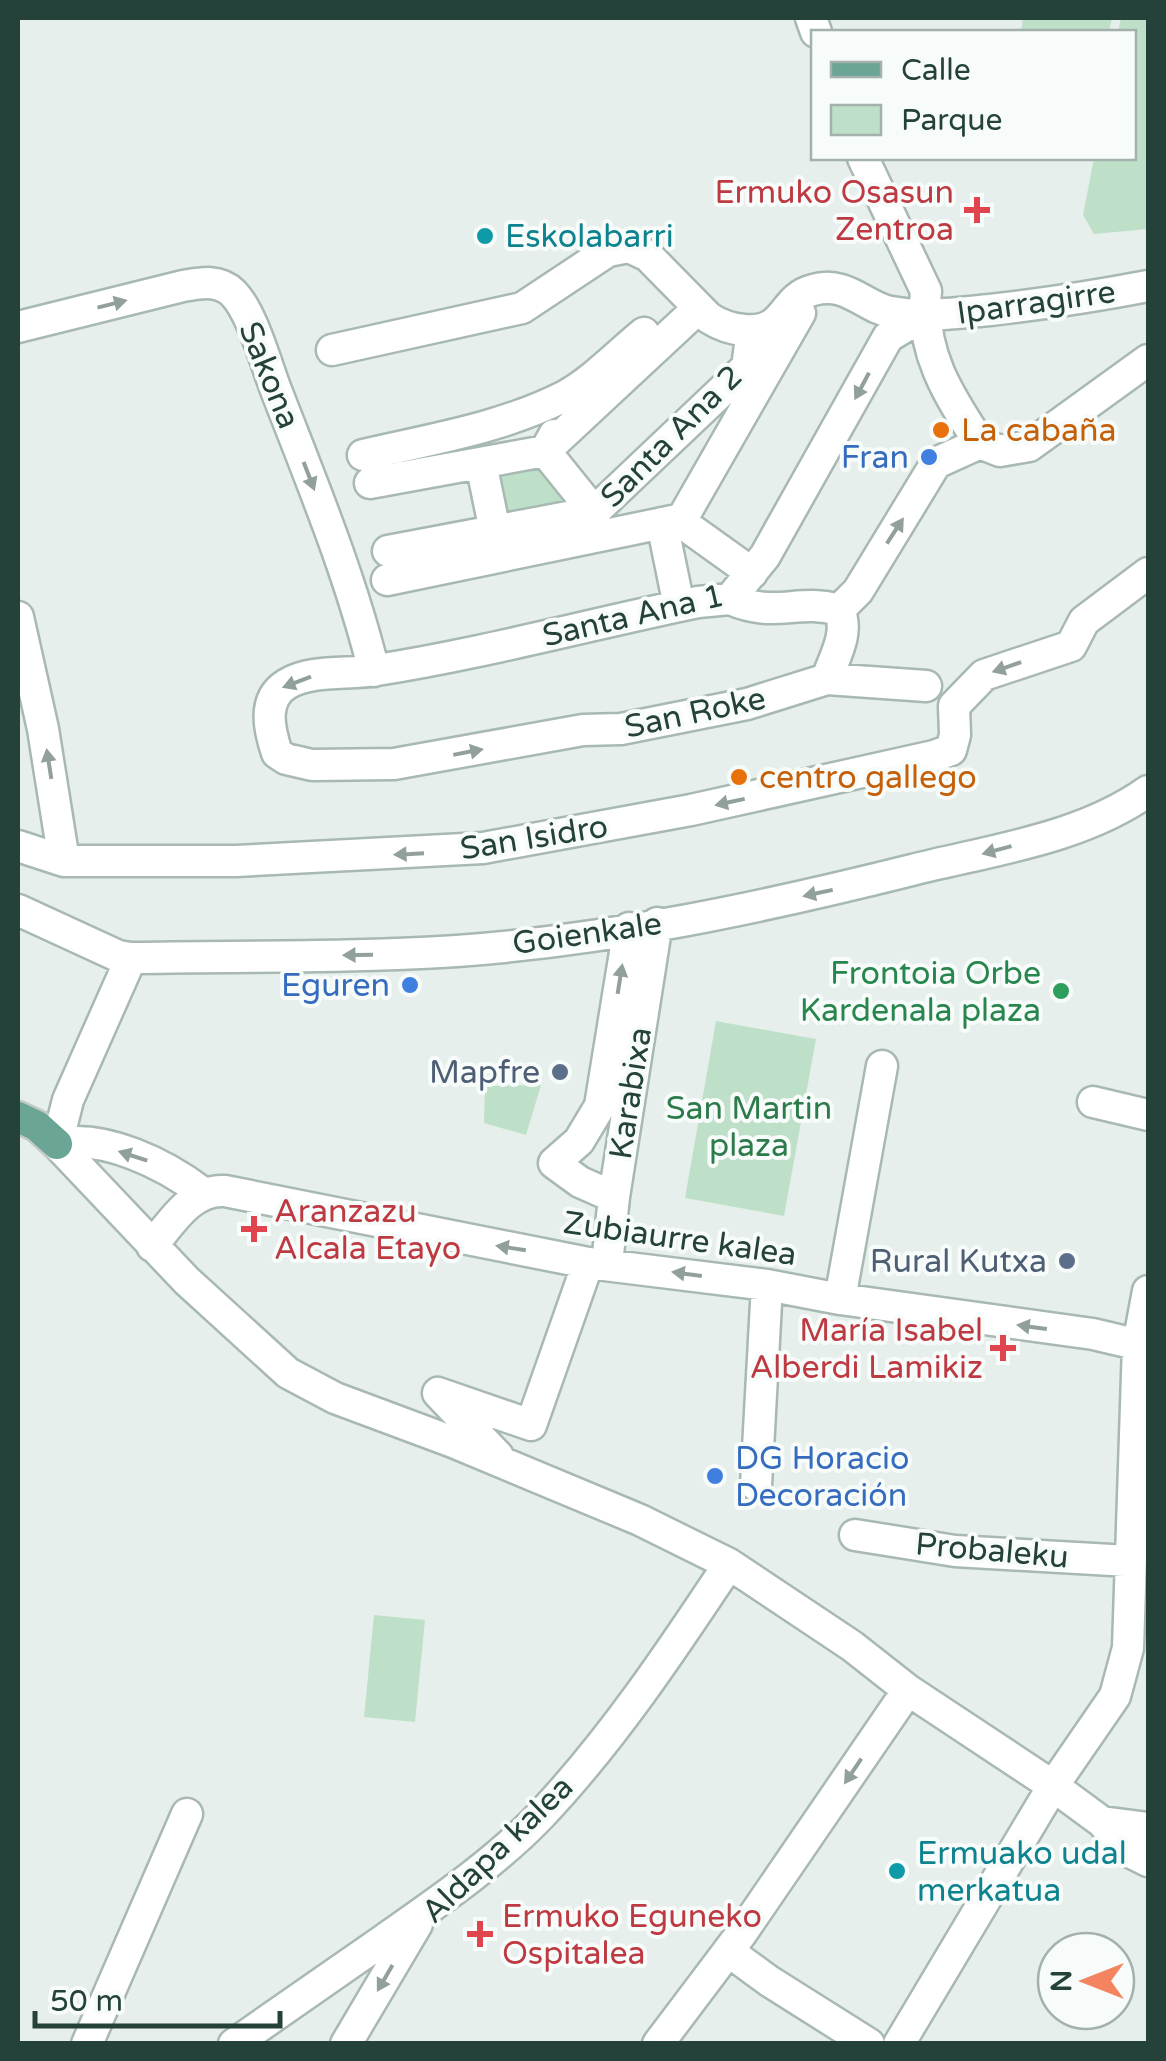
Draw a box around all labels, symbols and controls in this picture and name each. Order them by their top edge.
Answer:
legend [811,30,1136,160]
text: Calle [901,52,971,89]
text: Parque [901,102,1002,139]
place label: Ermuko Osasun Zentroa [714,174,954,249]
marker: Ermuko Osasun Zentroa [964,197,990,223]
place label: Eskolabarri [505,218,674,256]
marker: Eskolabarri [474,225,496,247]
street label: Iparragirre [954,273,1118,333]
one-way arrow [97,296,128,311]
street label: Sakona [231,316,308,434]
street label: Santa Ana 2 [593,358,751,516]
one-way arrow [854,372,871,400]
place label: La cabaña [961,412,1116,450]
marker: La cabaña [930,419,952,441]
place label: Fran [841,439,909,477]
marker: Fran [918,446,940,468]
one-way arrow [302,461,317,491]
one-way arrow [885,517,903,545]
street label: Santa Ana 1 [539,577,728,655]
one-way arrow [991,660,1021,675]
one-way arrow [282,675,312,691]
street label: San Roke [621,680,769,746]
one-way arrow [453,743,484,759]
one-way arrow [41,748,56,780]
place label: centro gallego [759,759,977,797]
marker: centro gallego [728,766,750,788]
one-way arrow [714,795,745,811]
street label: San Isidro [458,808,611,868]
one-way arrow [981,842,1012,858]
one-way arrow [393,846,425,862]
one-way arrow [802,885,833,901]
street label: Goienkale [510,905,664,963]
one-way arrow [341,947,373,963]
place label: Frontoia Orbe Kardenala plaza [800,955,1041,1030]
one-way arrow [613,963,629,994]
place label: Eguren [281,967,390,1005]
marker: Eguren [399,974,421,996]
marker: Frontoia Orbe Kardenala plaza [1050,980,1072,1002]
street label: Karabixa [602,1024,660,1162]
place label: Mapfre [429,1054,540,1092]
marker: Mapfre [549,1061,571,1083]
park label: San Martin plaza [666,1090,832,1165]
one-way arrow [118,1147,148,1162]
place label: Aranzazu Alcala Etayo [274,1193,461,1268]
street label: Zubiaurre kalea [561,1204,799,1274]
marker: Aranzazu Alcala Etayo [243,1218,265,1240]
one-way arrow [495,1240,527,1255]
place label: Rural Kutxa [870,1243,1047,1281]
marker: Rural Kutxa [1056,1250,1078,1272]
one-way arrow [671,1266,703,1282]
place label: María Isabel Alberdi Lamikiz [750,1312,983,1387]
one-way arrow [1015,1318,1047,1334]
marker: María Isabel Alberdi Lamikiz [992,1337,1014,1359]
place label: DG Horacio Decoración [735,1440,909,1515]
marker: DG Horacio Decoración [704,1465,726,1487]
street label: Probaleku [914,1525,1070,1577]
one-way arrow [844,1757,863,1784]
street label: Aldapa kalea [414,1768,581,1931]
place label: Ermuako udal merkatua [917,1835,1127,1910]
marker: Ermuako udal merkatua [886,1860,908,1882]
place label: Ermuko Eguneko Ospitalea [502,1898,762,1973]
marker: Ermuko Eguneko Ospitalea [467,1921,493,1947]
north arrow [1036,1931,1136,2031]
one-way arrow [377,1964,394,1992]
scale bar [35,1966,280,2028]
text: N [1045,1970,1079,1992]
text: 50 m [50,1983,123,2020]

